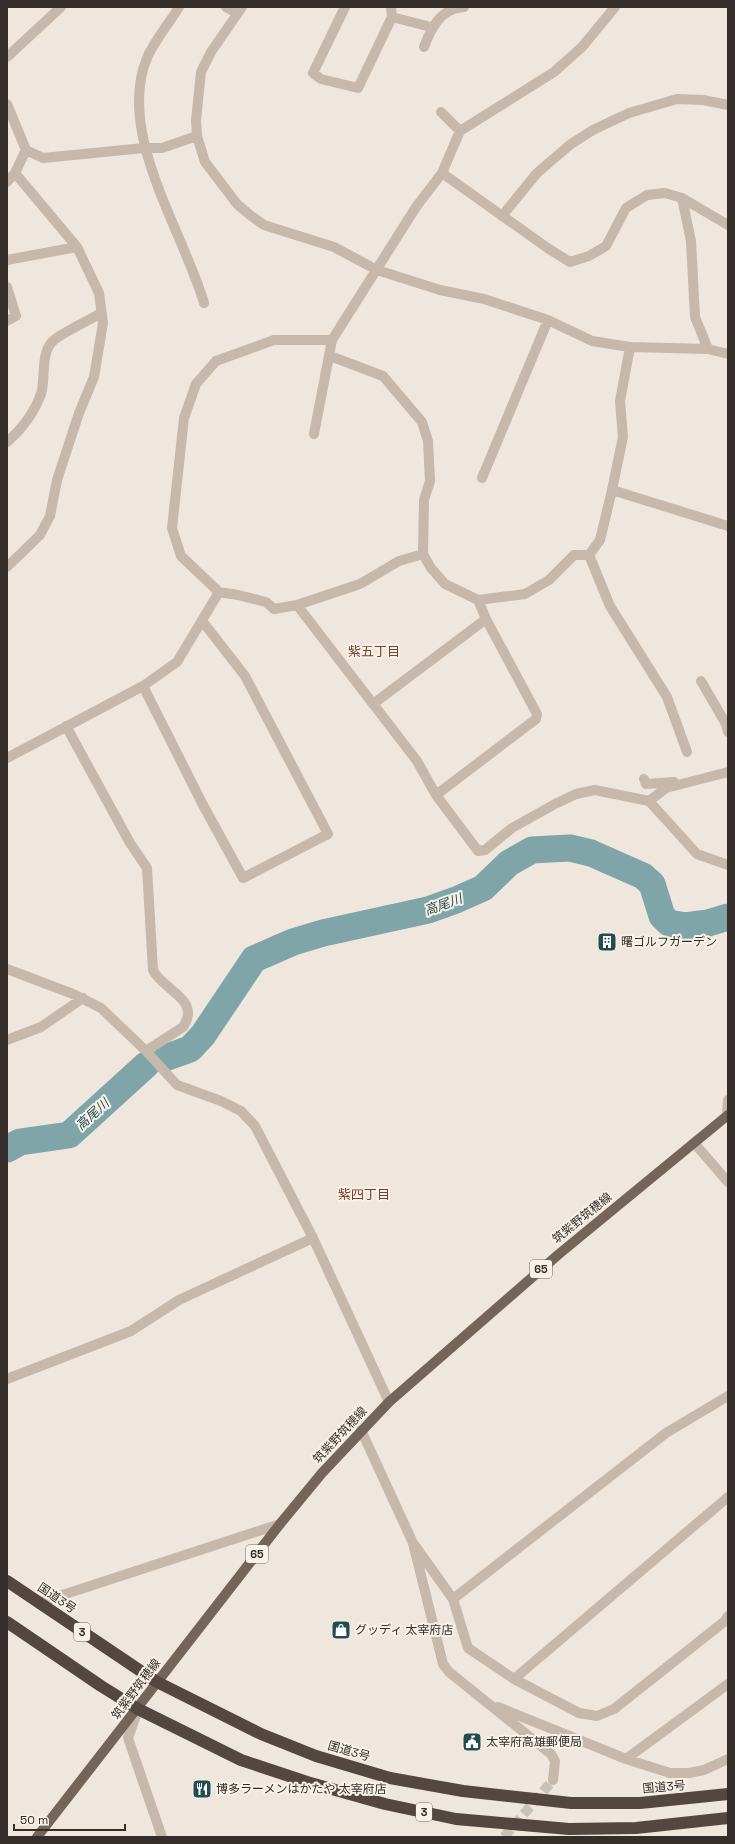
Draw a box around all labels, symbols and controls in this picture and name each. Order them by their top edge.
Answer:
district label: 紫五丁目 [348,643,400,660]
water label: 高尾川 [422,889,466,919]
building icon: 曙ゴルフガーデン [596,931,618,953]
place label: 曙ゴルフガーデン [621,934,717,950]
water label: 高尾川 [72,1094,114,1134]
district label: 紫四丁目 [338,1186,390,1203]
street label: 筑紫野筑穂線 [549,1189,615,1247]
road number: 65 [530,1260,552,1278]
street label: 筑紫野筑穂線 [310,1403,370,1467]
road number: 65 [246,1545,268,1563]
street label: 国道3号 [35,1579,79,1617]
shop icon: グッディ 太宰府店 [330,1619,352,1641]
place label: グッディ 太宰府店 [355,1622,453,1638]
road number: 3 [74,1623,90,1641]
street label: 筑紫野筑穂線 [108,1655,164,1723]
public building icon: 太宰府高雄郵便局 [461,1731,483,1753]
place label: 太宰府高雄郵便局 [486,1734,582,1750]
street label: 国道3号 [326,1737,372,1765]
street label: 国道3号 [642,1777,686,1797]
restaurant icon: 博多ラーメンはかたや 太宰府店 [191,1778,213,1800]
place label: 博多ラーメンはかたや 太宰府店 [216,1781,387,1797]
road number: 3 [416,1803,432,1821]
scale bar [14,1806,125,1832]
text: 50 m [20,1812,48,1828]

